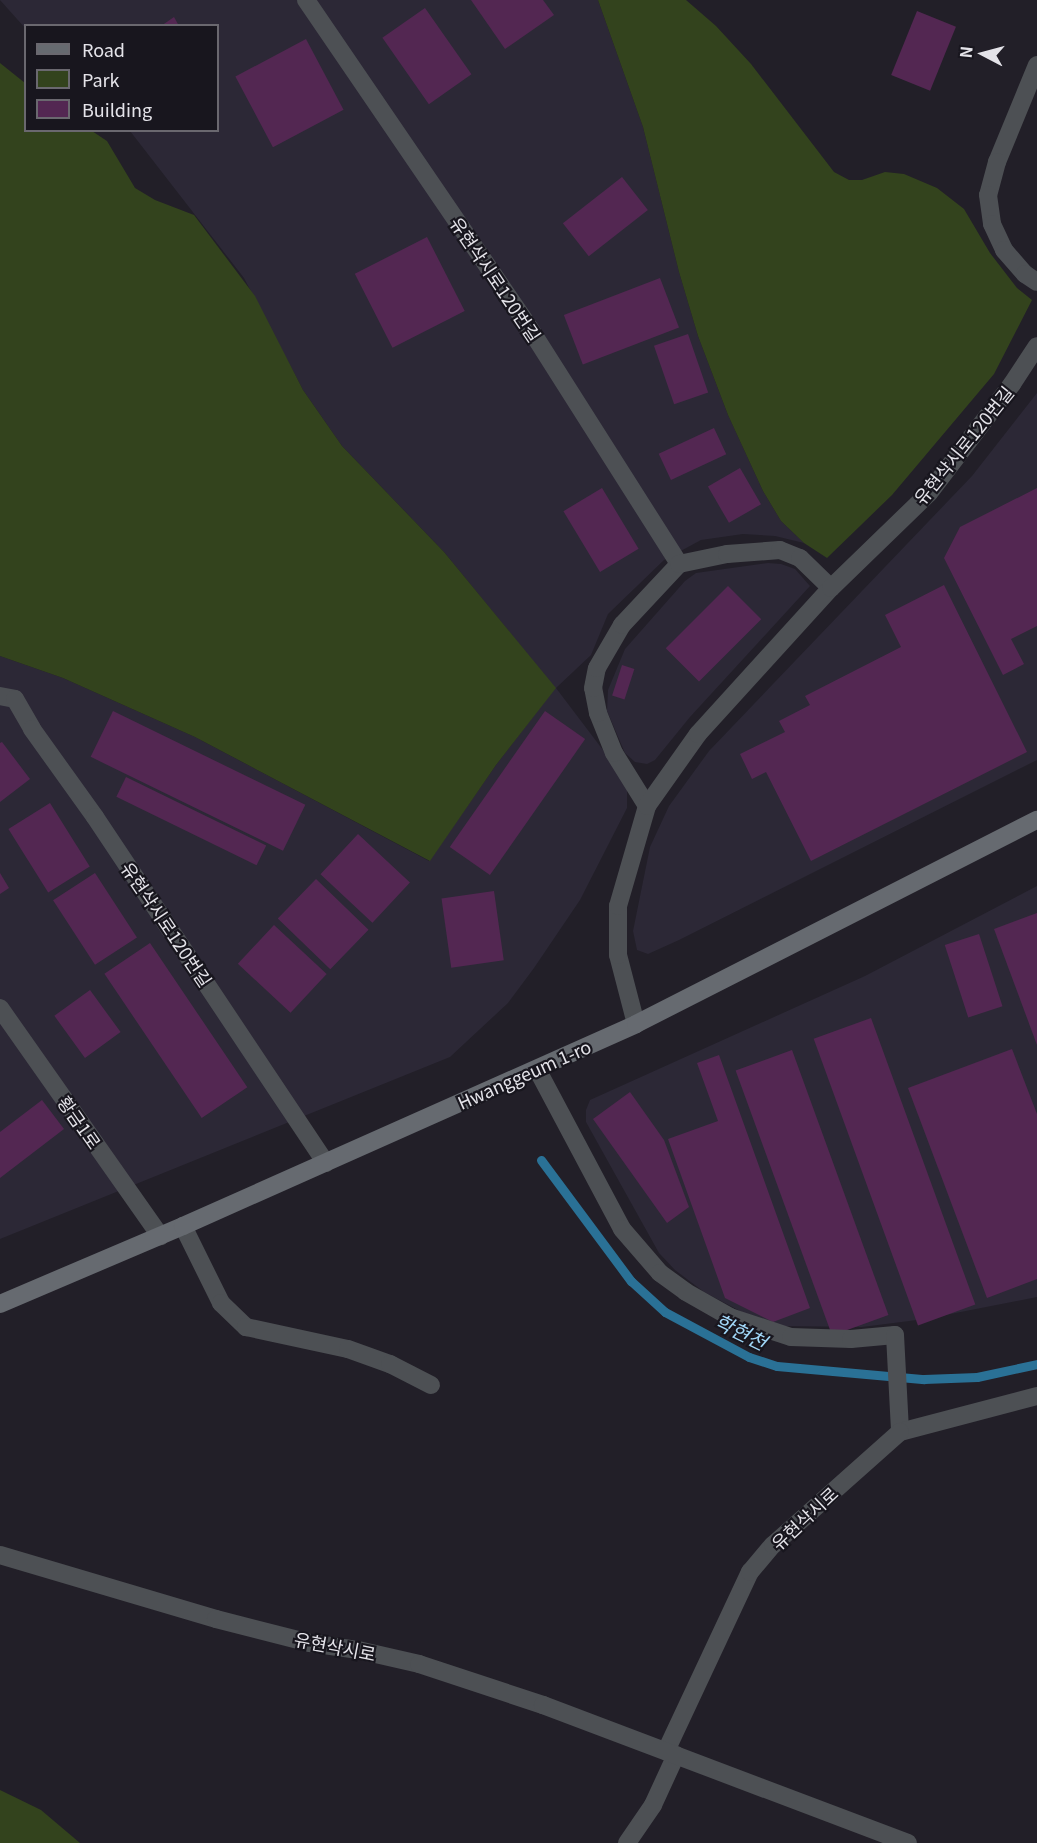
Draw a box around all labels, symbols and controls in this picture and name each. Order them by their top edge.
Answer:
legend [24,24,219,132]
north arrow [953,24,1013,84]
text: Road [82,36,125,62]
text: N [953,45,978,59]
text: Park [82,66,120,92]
text: Building [82,96,152,122]
street label: 유현삭시로120번길 [446,212,546,346]
street label: 유현삭시로120번길 [909,382,1017,508]
street label: 유현삭시로120번길 [117,857,217,991]
street label: Hwanggeum 1-ro [454,1035,594,1113]
street label: 황금1로 [54,1091,106,1153]
water label: 학현천 [711,1308,771,1354]
street label: 유현삭시로 [766,1482,842,1554]
street label: 유현삭시로 [292,1627,378,1665]

